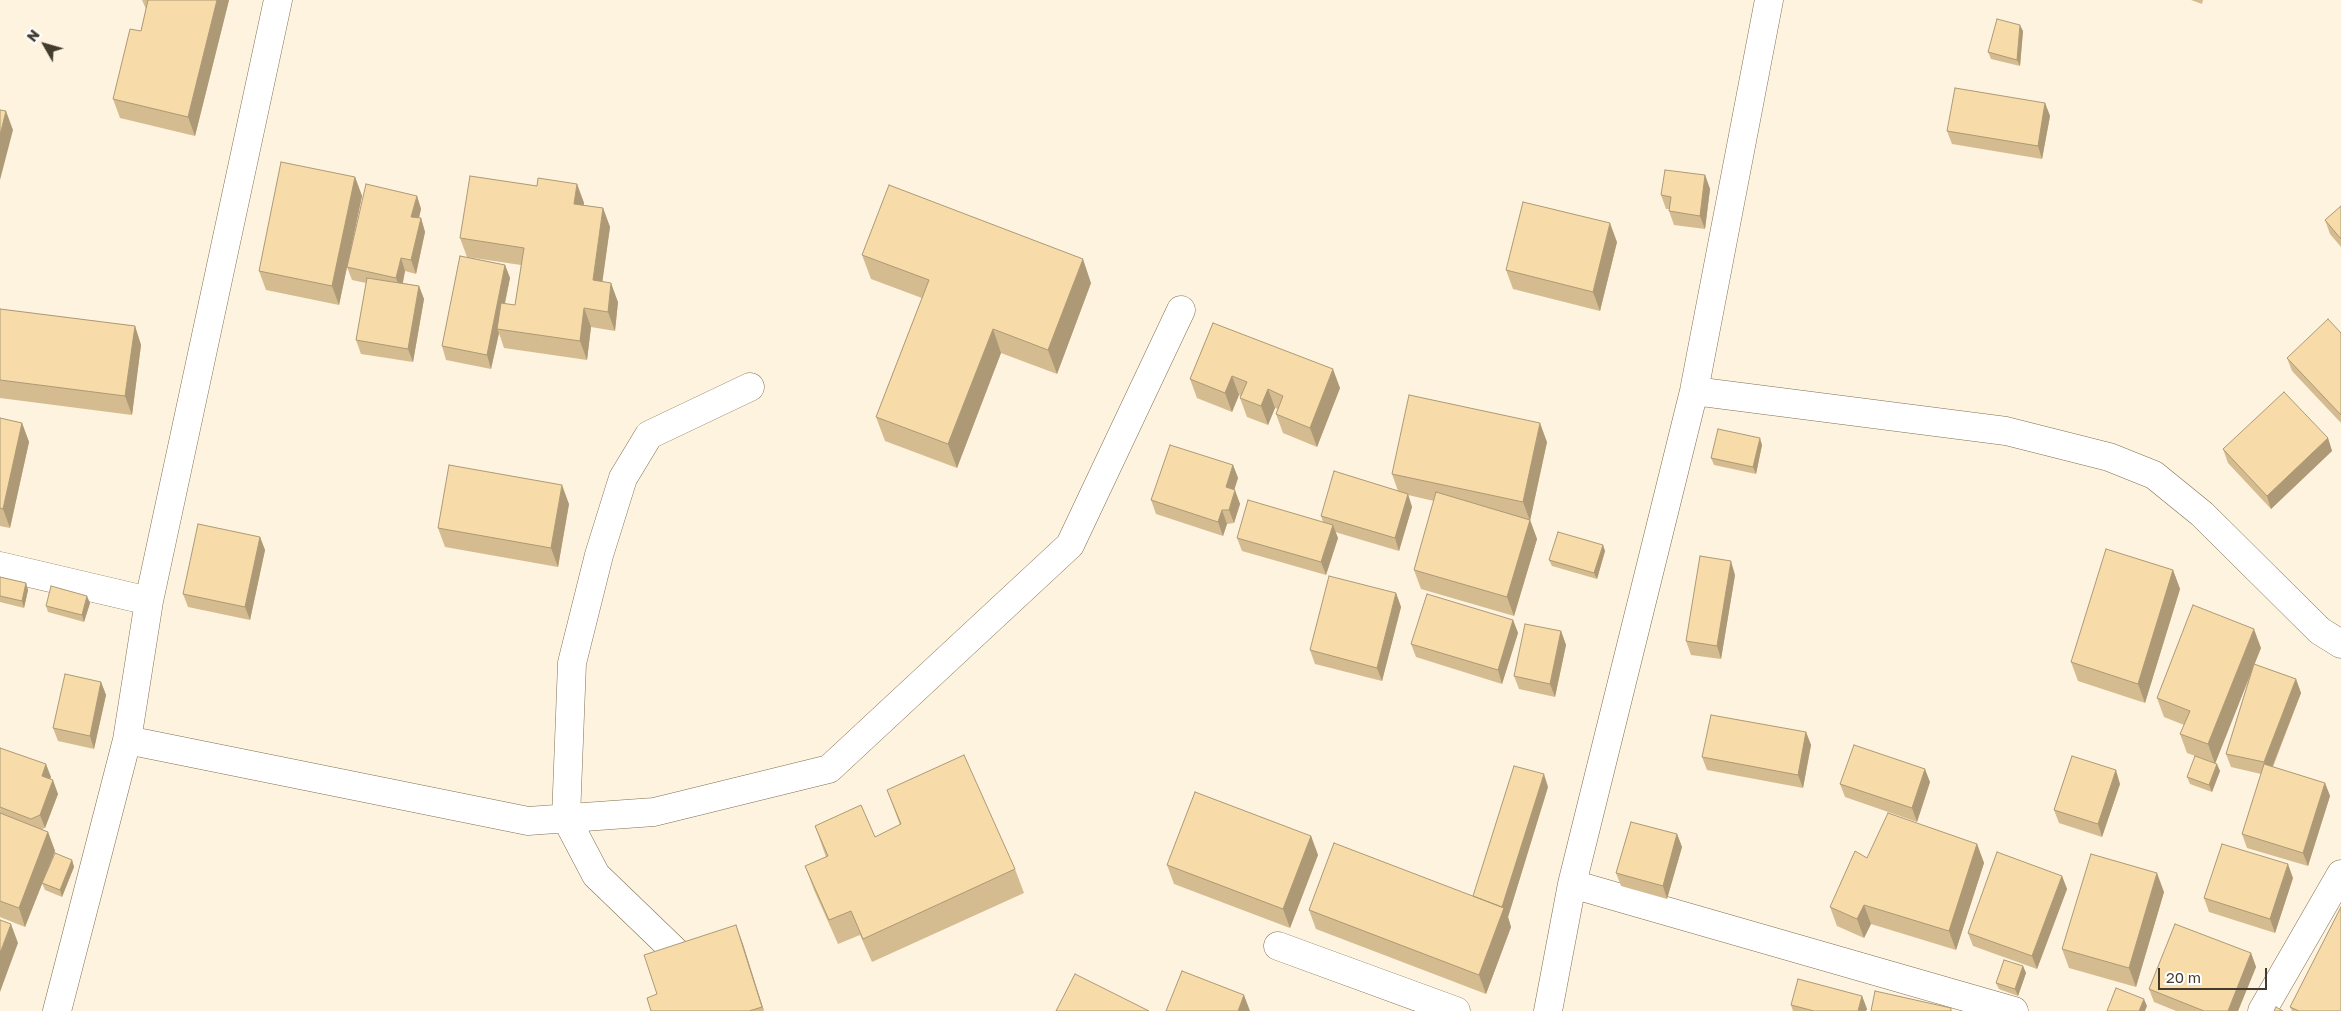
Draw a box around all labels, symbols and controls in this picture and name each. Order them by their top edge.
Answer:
north arrow [20,20,70,70]
text: N [23,26,43,45]
scale bar [2161,958,2270,990]
text: 20 m [2166,968,2201,986]

